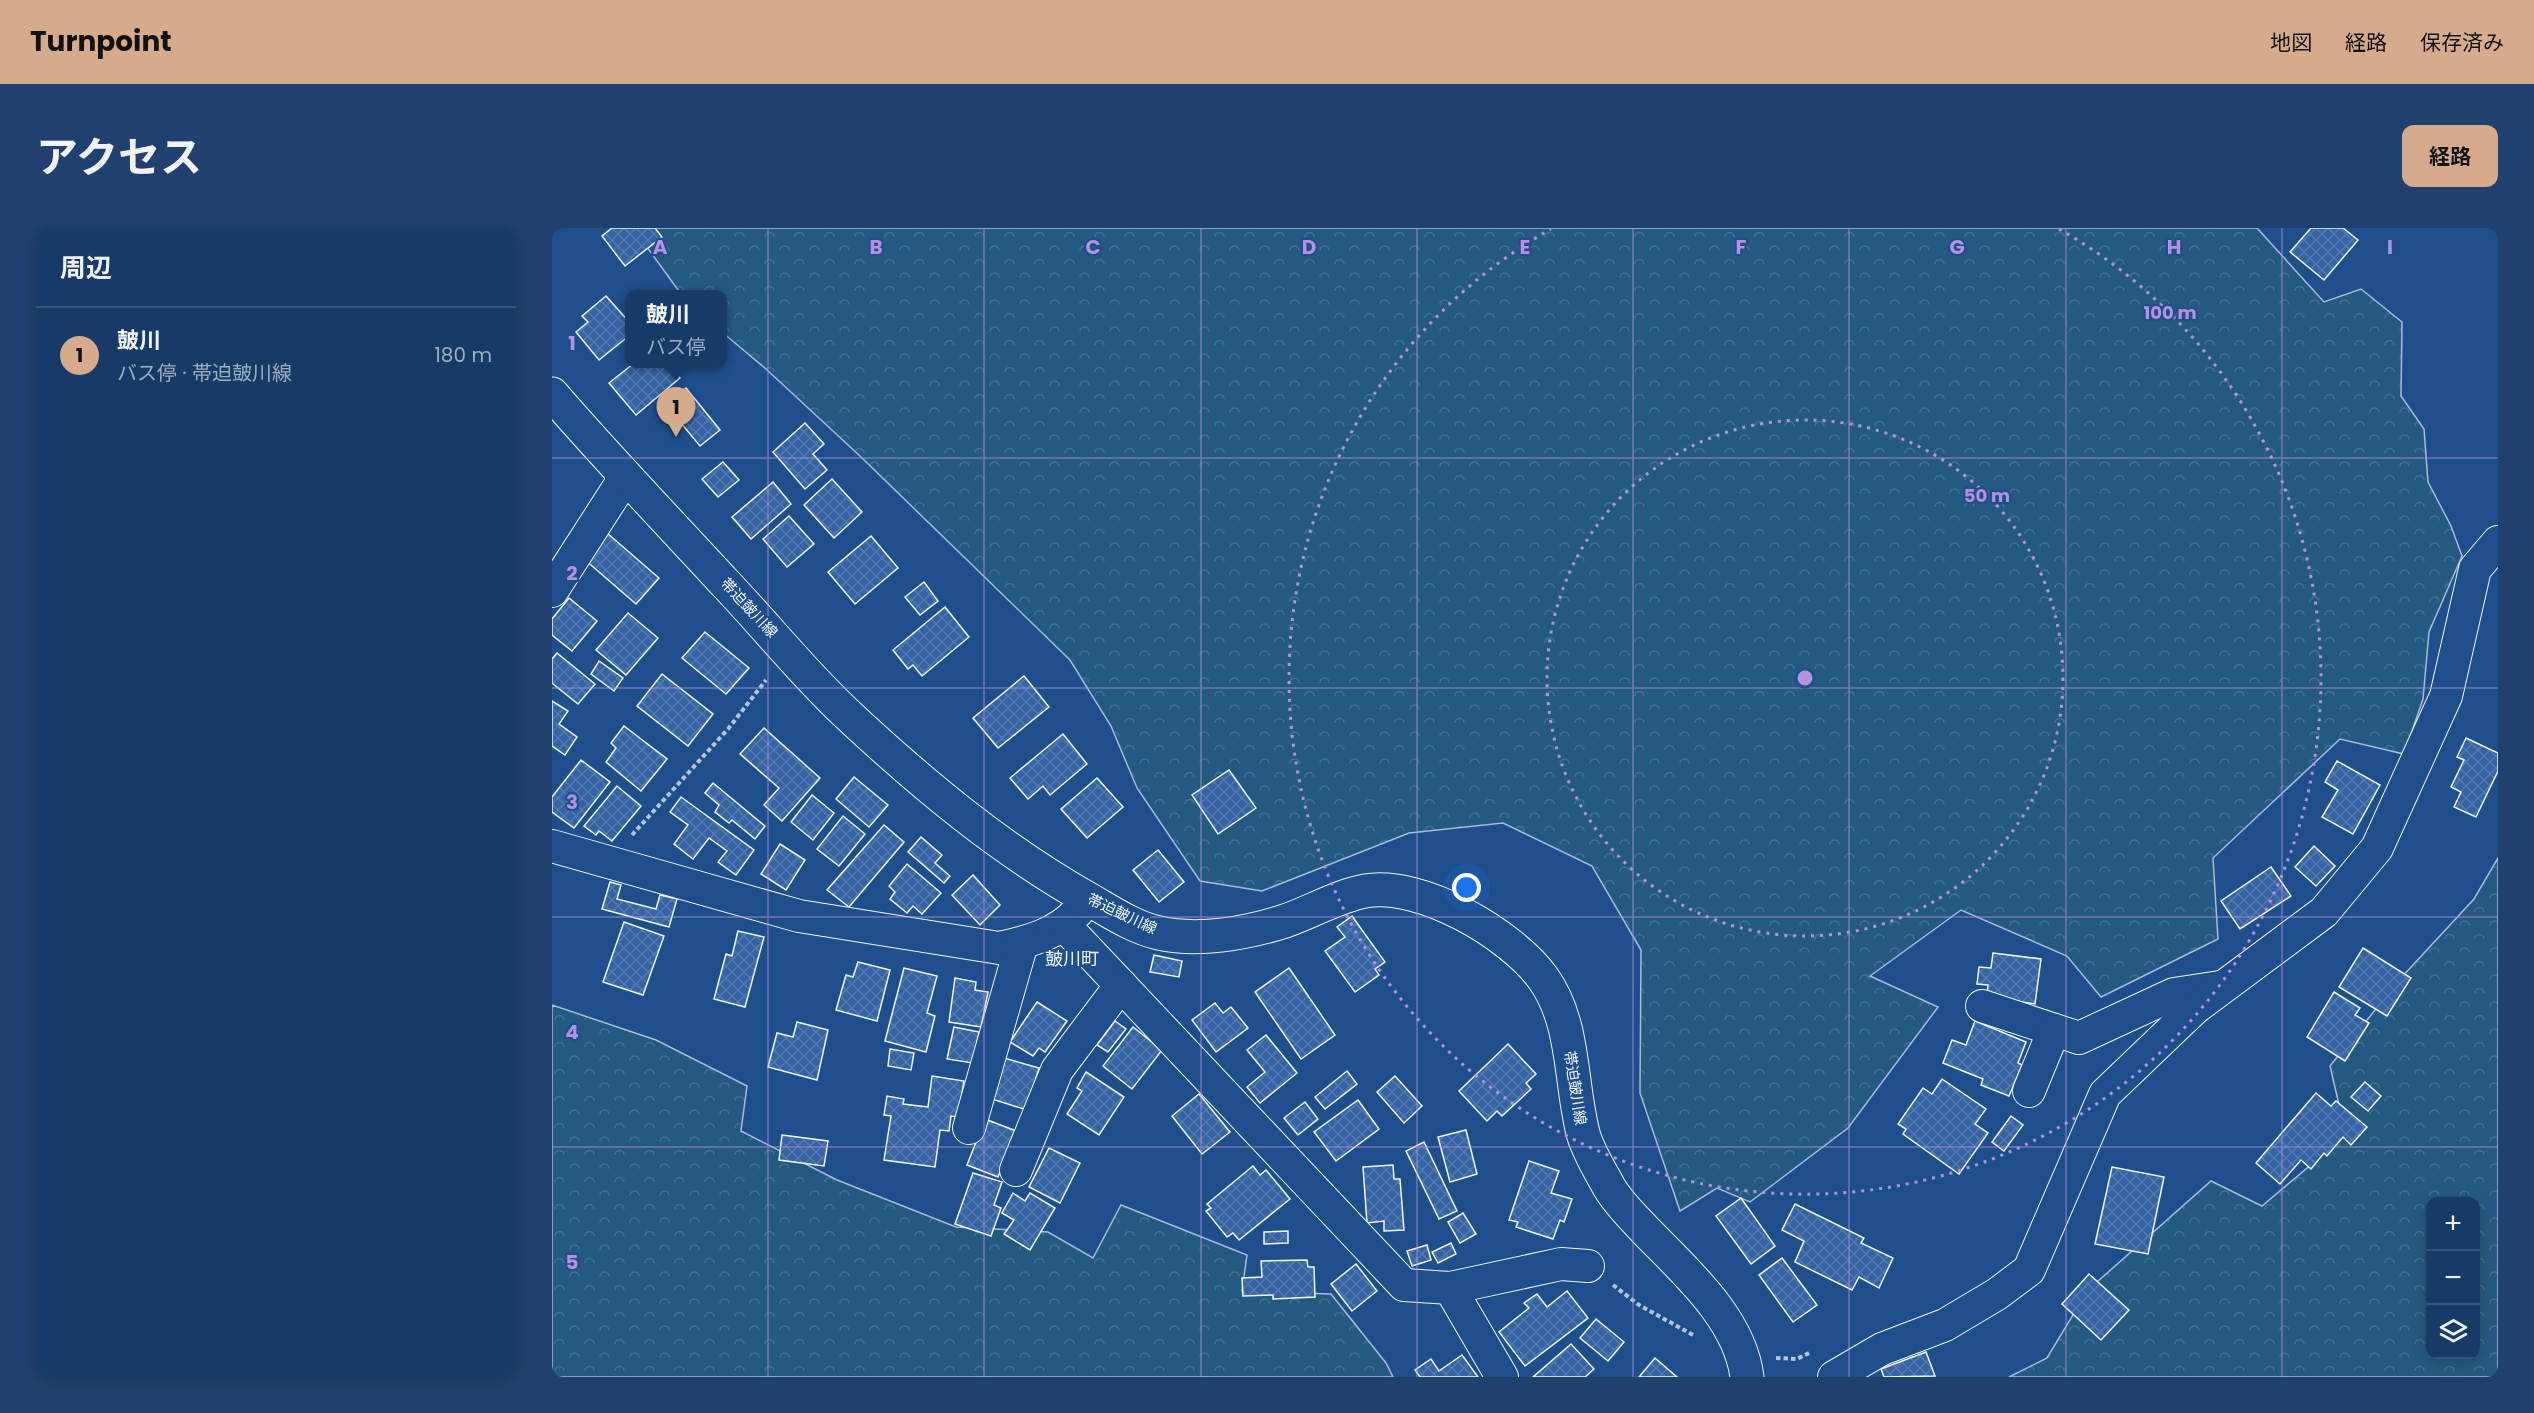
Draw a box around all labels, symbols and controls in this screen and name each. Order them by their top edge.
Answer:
text: Turnpoint [30,22,172,61]
text: 地図 [2270,28,2312,57]
text: 経路 [2345,28,2387,57]
text: 保存済み [2420,28,2504,57]
button: 経路 [2402,125,2498,187]
text: アクセス [36,128,202,187]
text: A [653,233,668,261]
text: B [869,233,883,261]
text: C [1085,233,1101,261]
text: D [1302,233,1316,261]
text: E [1520,233,1530,261]
text: F [1736,233,1747,261]
text: G [1949,233,1965,261]
text: H [2167,233,2181,261]
text: I [2387,233,2393,261]
text: 周辺 [60,250,112,286]
popup [625,290,727,368]
text: 皷川 [646,299,690,330]
text: 100 m [2143,300,2197,325]
text: 皷川 [117,325,161,356]
text: 1 [568,329,576,357]
text: バス停 [646,333,706,361]
text: 1 [76,341,83,369]
text: 180 m [434,341,492,369]
text: バス停 · 帯迫皷川線 [117,359,292,387]
pin: 1 [656,388,696,437]
text: 50 m [1964,483,2010,508]
text: 2 [566,559,578,587]
street label: 帯迫皷川線 [716,573,783,642]
centre of rings [1795,668,1815,688]
text: 3 [566,788,578,816]
your location [1452,873,1481,902]
street label: 帯迫皷川線 [1084,888,1161,939]
district label: 皷川町 [1045,946,1099,971]
text: 4 [565,1018,579,1046]
street label: 帯迫皷川線 [1559,1049,1592,1127]
map controls [2426,1197,2480,1359]
button: + [2426,1197,2480,1251]
text: 5 [566,1248,579,1276]
button: − [2426,1251,2480,1305]
button: layers [2426,1305,2480,1359]

